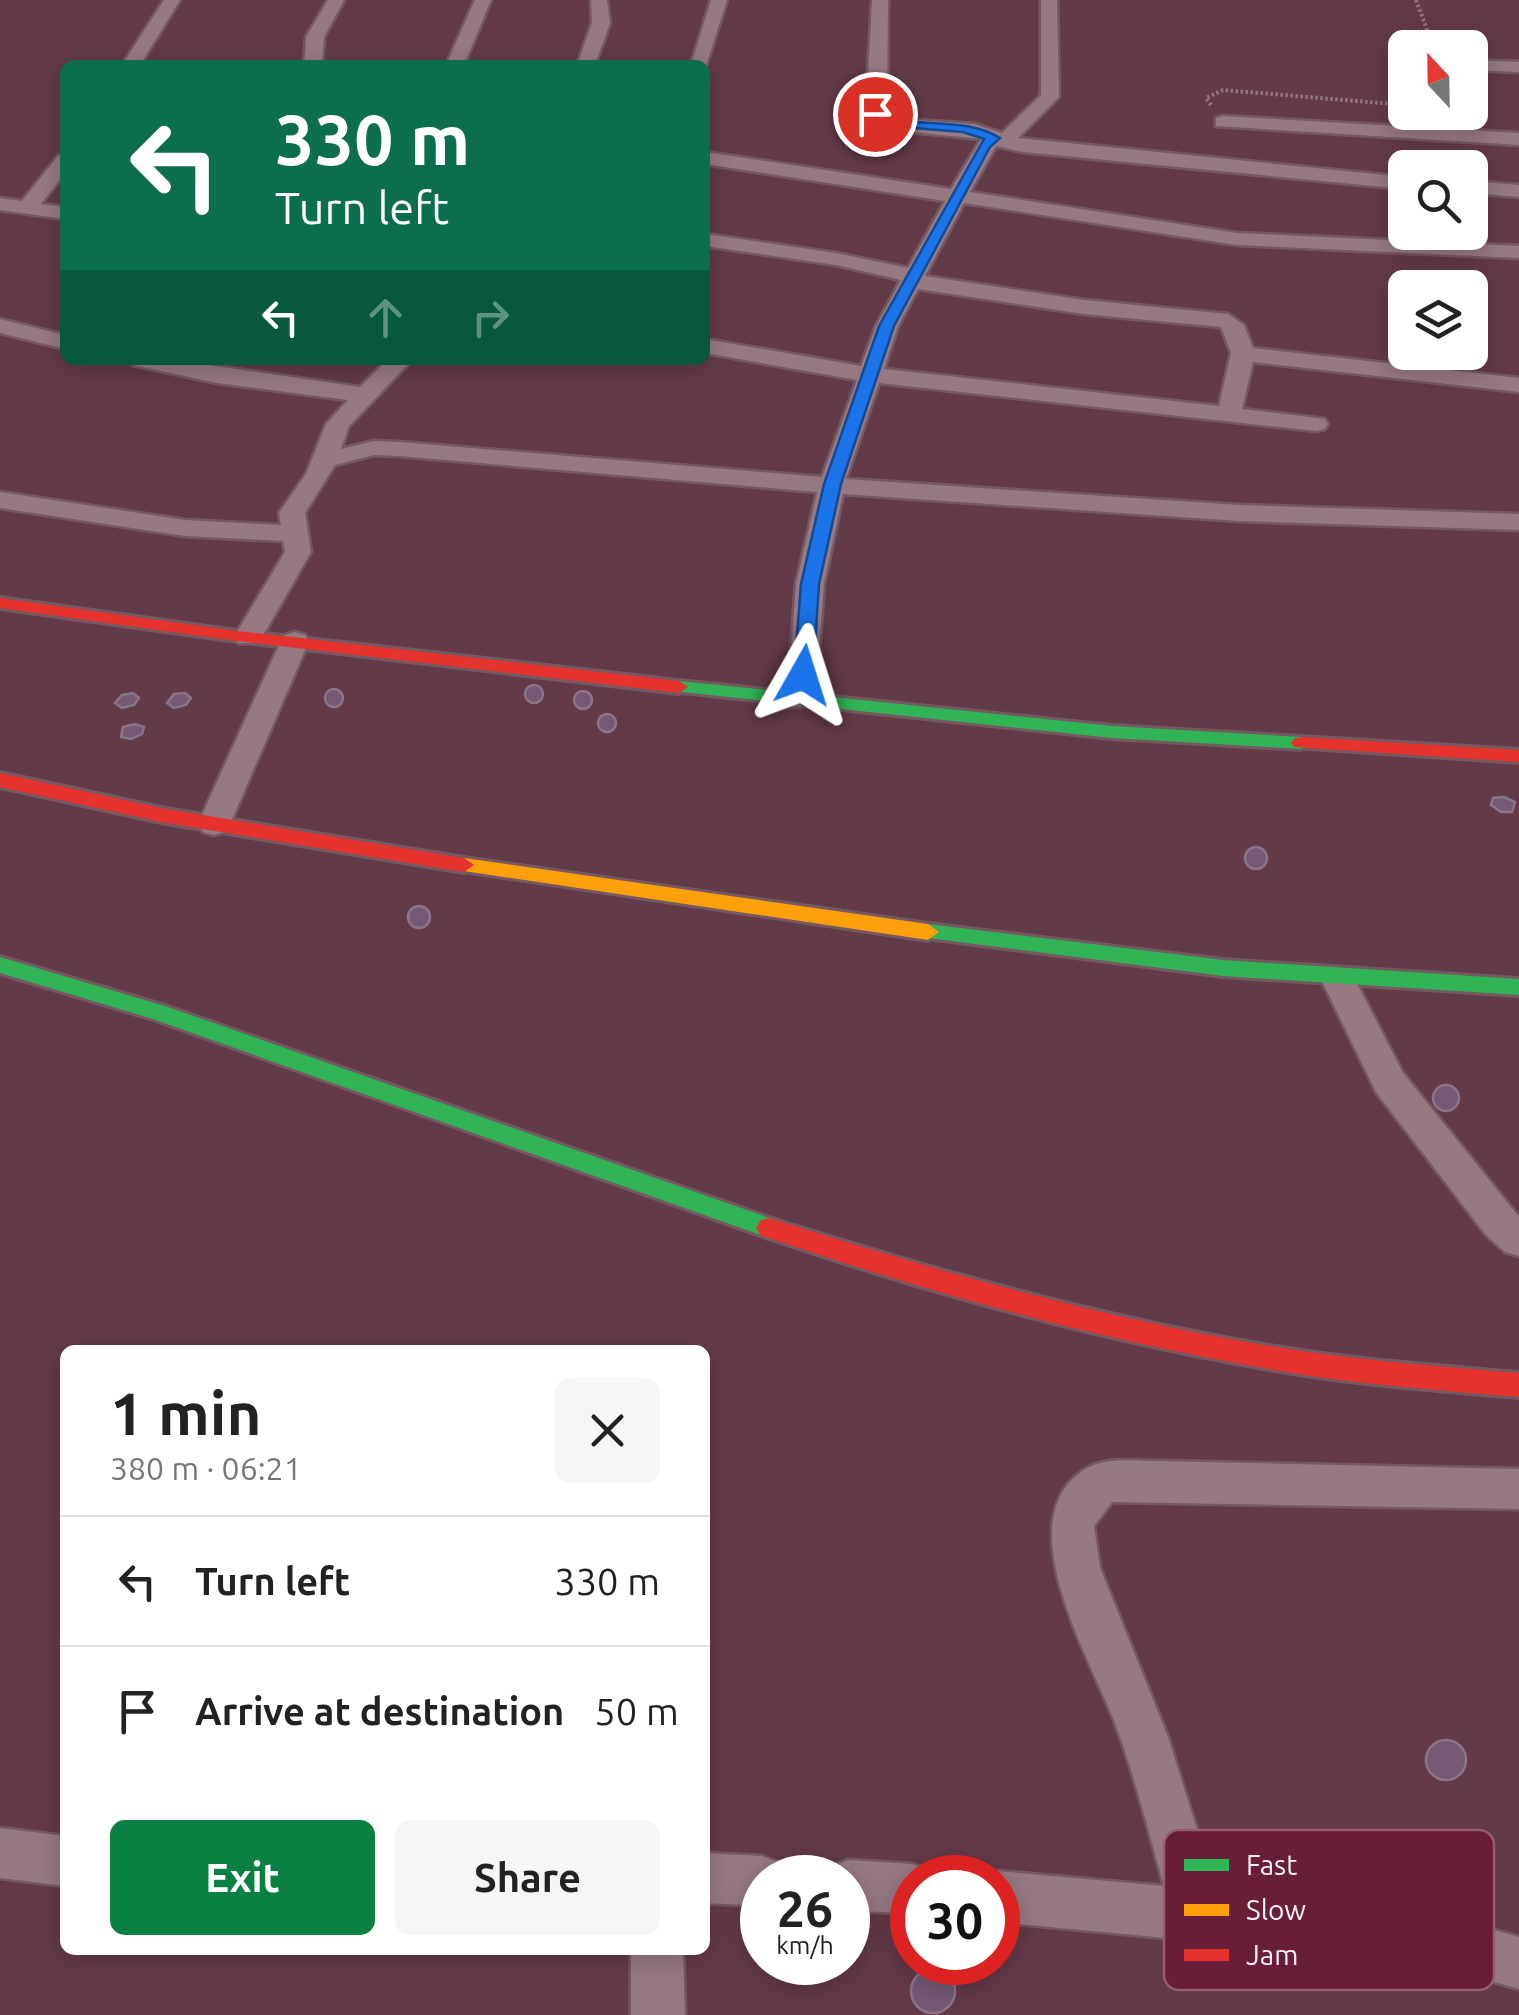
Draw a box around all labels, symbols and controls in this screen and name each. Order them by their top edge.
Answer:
north arrow [1388,30,1488,130]
map controls [1388,30,1488,370]
pin [833,72,918,157]
icon: arrive [848,87,903,142]
icon: left [110,100,240,230]
text: 330 m [275,100,470,178]
button: search [1388,150,1488,250]
text: Turn left [275,182,449,233]
button: layers [1388,270,1488,370]
icon: left [253,290,308,345]
icon: ahead [358,290,413,345]
icon: right [463,290,518,345]
position arrow [751,623,855,727]
button: close [555,1378,660,1483]
text: 1 min [110,1379,262,1446]
text: 380 m · 06:21 [110,1450,302,1486]
icon: left [110,1554,165,1609]
text: Turn left [195,1560,350,1602]
text: 330 m [554,1560,660,1602]
icon: arrive [110,1684,165,1739]
text: Arrive at destination [195,1690,564,1732]
text: 50 m [594,1690,679,1732]
button: Exit [110,1820,375,1935]
button: Share [395,1820,660,1935]
legend [1164,1830,1494,1990]
text: Fast [1246,1849,1297,1880]
speed limit sign: 30 [890,1855,1020,1985]
text: 26 [777,1880,833,1936]
text: Slow [1246,1894,1306,1925]
text: km/h [776,1931,834,1959]
text: Jam [1246,1939,1298,1970]

